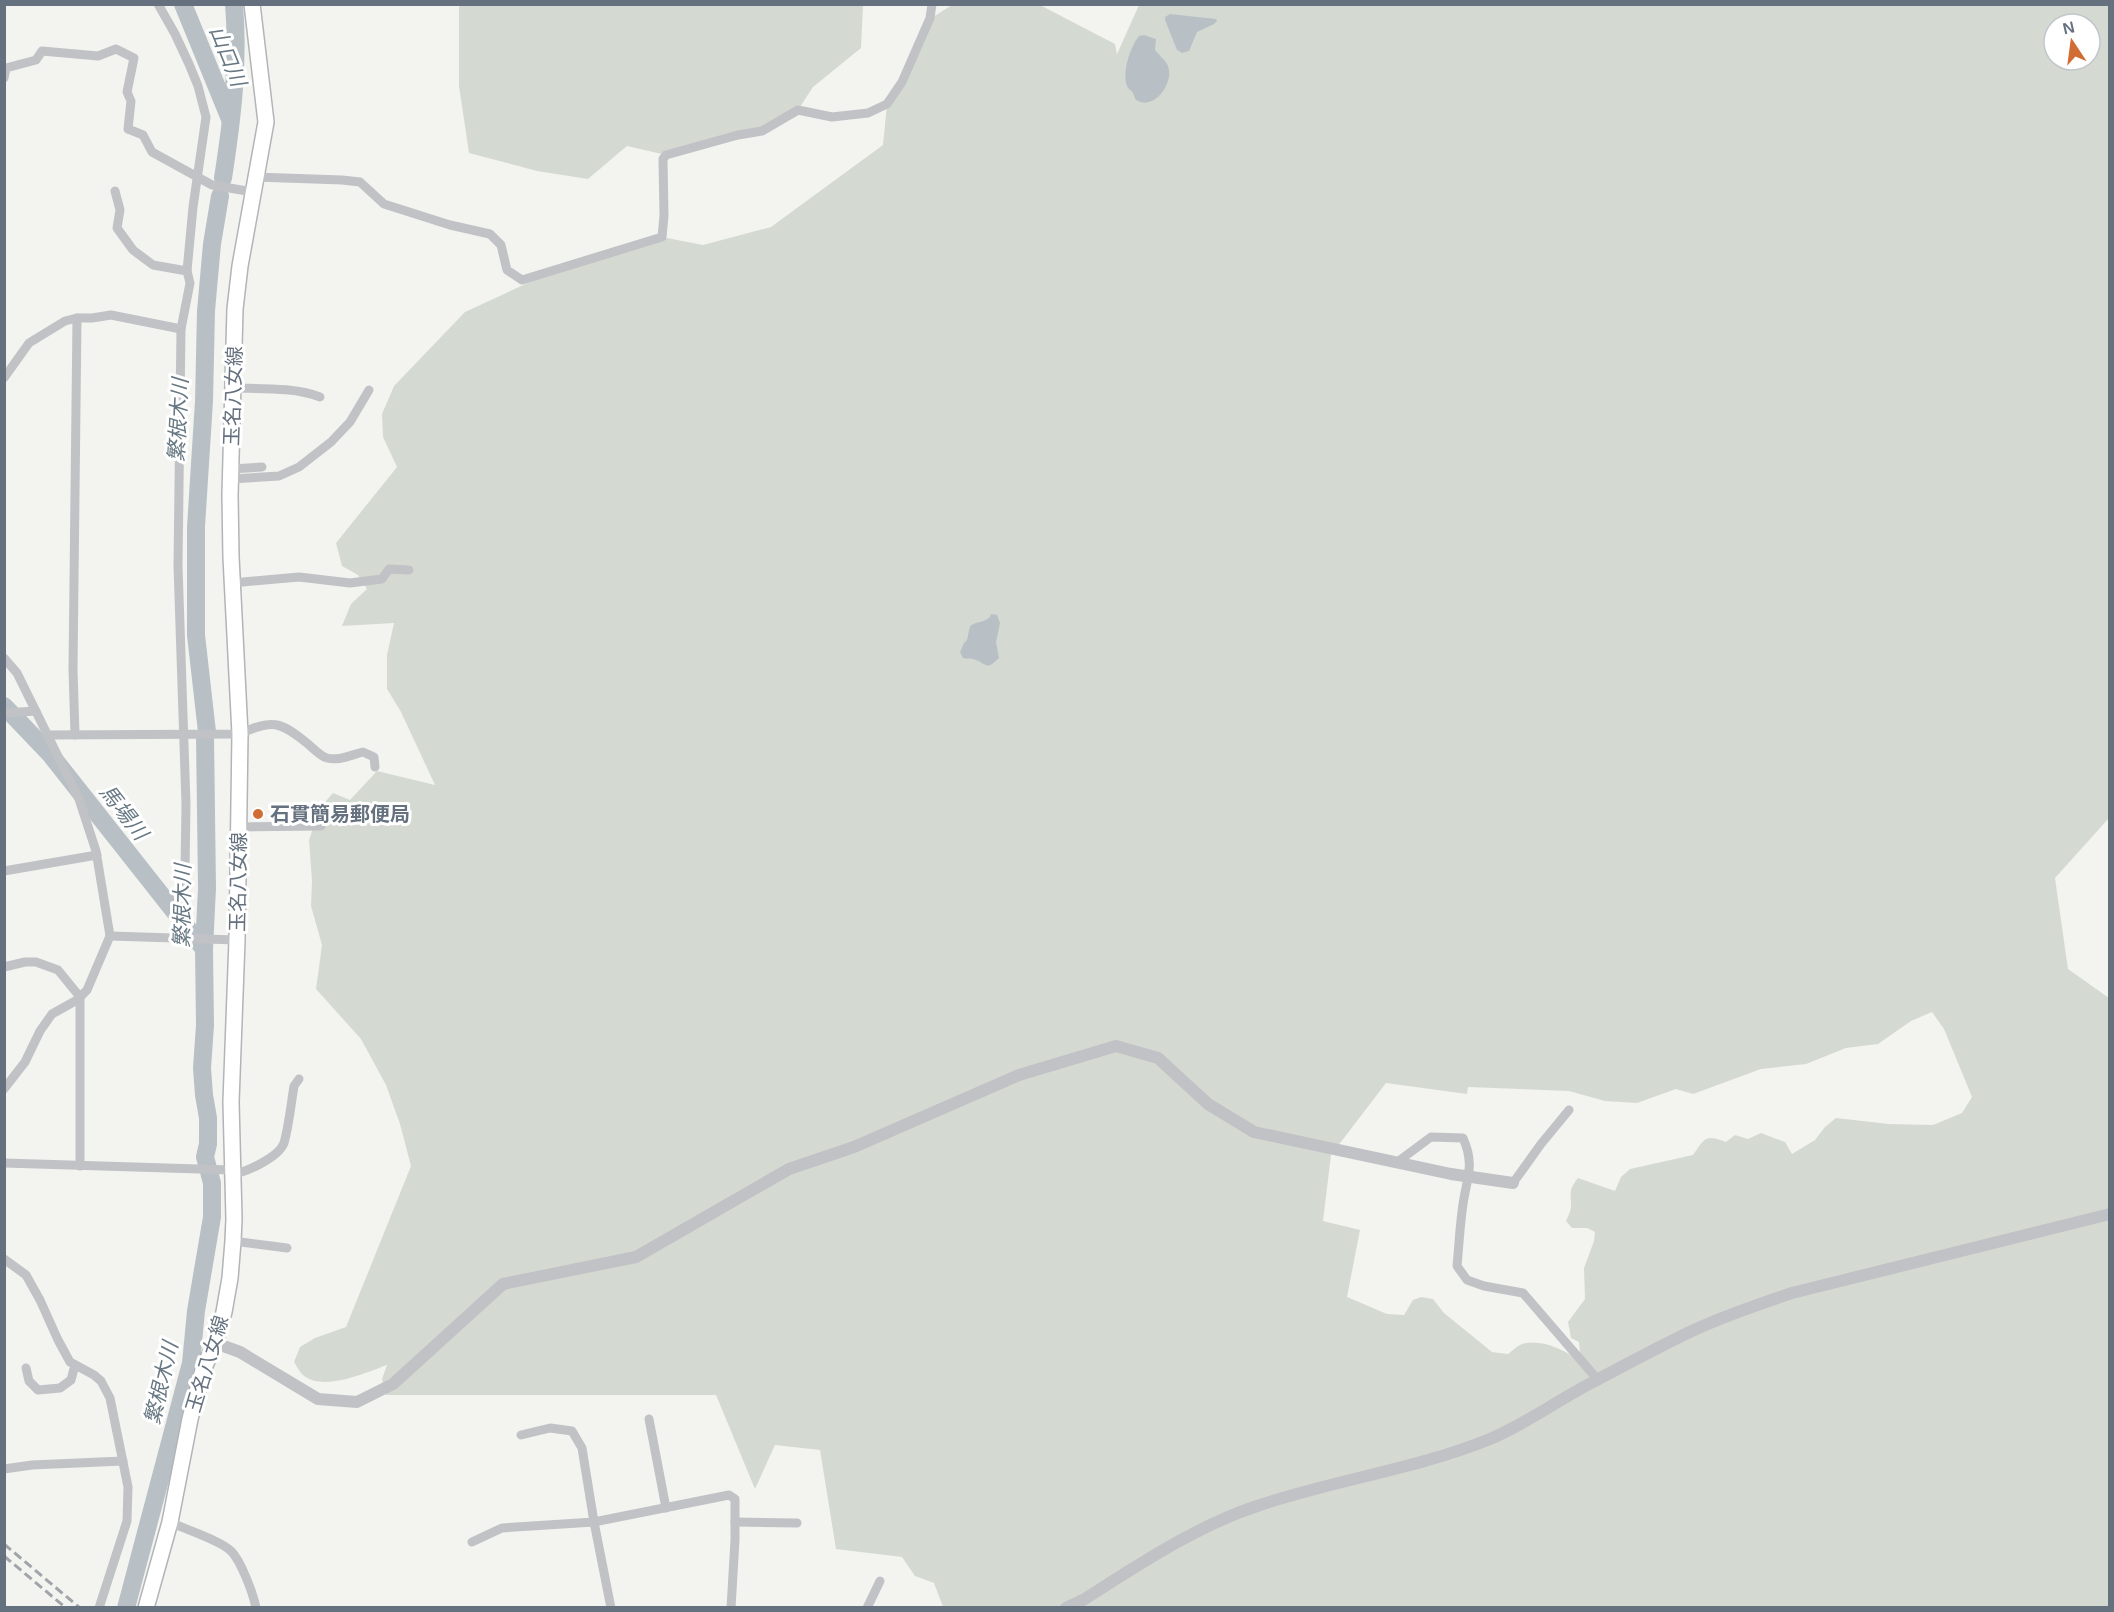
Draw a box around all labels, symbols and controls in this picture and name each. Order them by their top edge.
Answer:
north arrow [2042,12,2102,72]
text: N [2061,18,2076,37]
water label: 山口川 [206,22,251,91]
street label: 玉名八女線 [220,346,246,446]
water label: 繁根木川 [164,375,192,463]
water label: 馬場川 [96,780,154,845]
place label: 石貫簡易郵便局 [270,803,410,825]
marker: 石貫簡易郵便局 [251,807,265,821]
street label: 玉名八女線 [226,832,250,932]
water label: 繁根木川 [170,862,194,948]
street label: 玉名八女線 [182,1313,232,1415]
water label: 繁根木川 [140,1338,182,1427]

